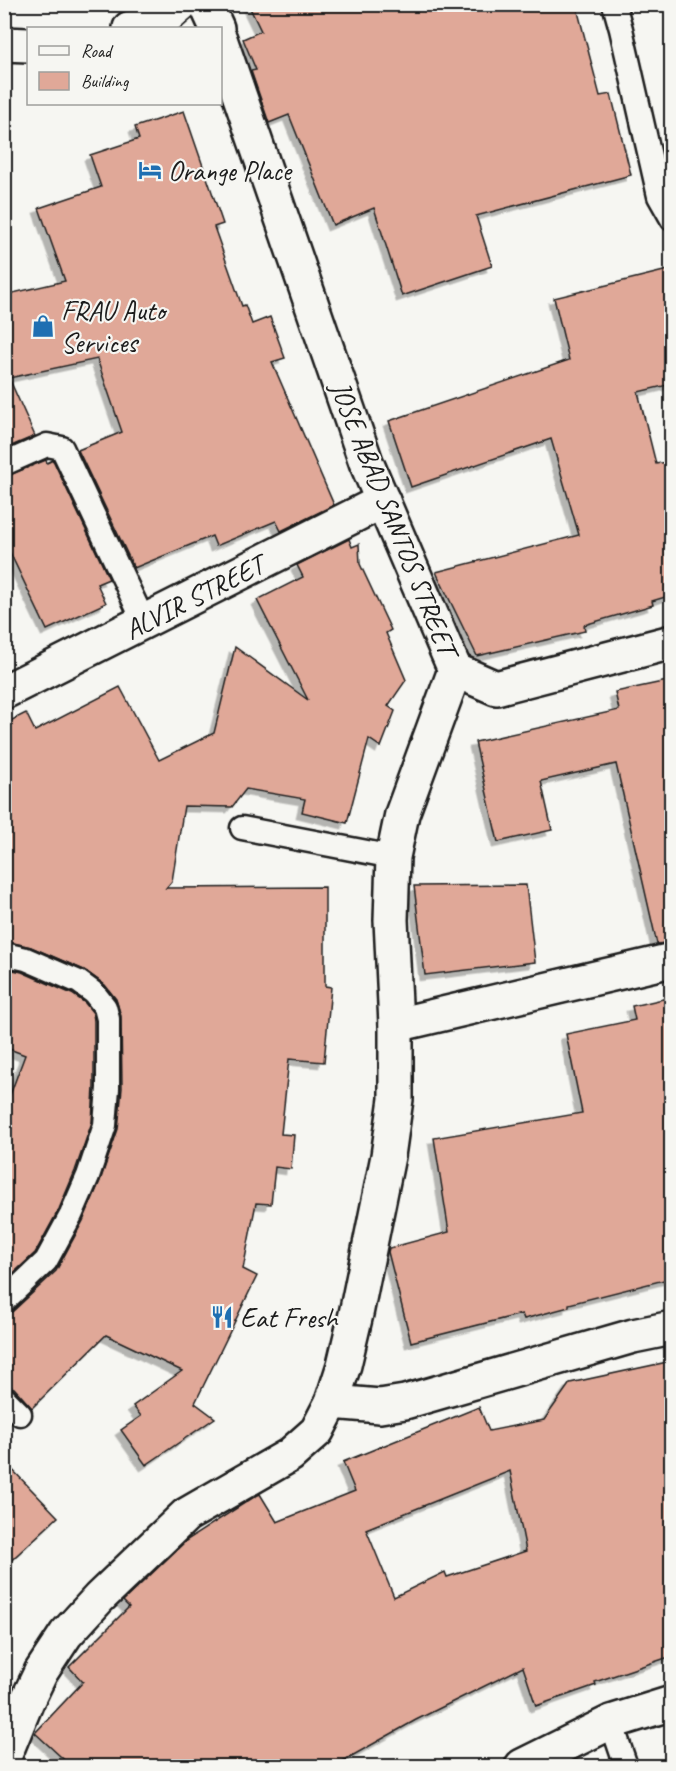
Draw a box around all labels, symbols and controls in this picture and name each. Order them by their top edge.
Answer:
legend [27,27,222,105]
text: Road [81,40,114,62]
text: Building [81,70,130,92]
place label: Orange Place [168,153,293,188]
hotel icon: Orange Place [137,157,163,183]
place label: FRAU Auto Services [61,293,168,360]
shop icon: FRAU Auto Services [30,313,56,339]
street label: JOSE ABAD SANTOS STREET [322,374,468,667]
street label: ALVIR STREET [119,544,275,647]
place label: Eat Fresh [240,1300,340,1335]
restaurant icon: Eat Fresh [209,1304,235,1330]

